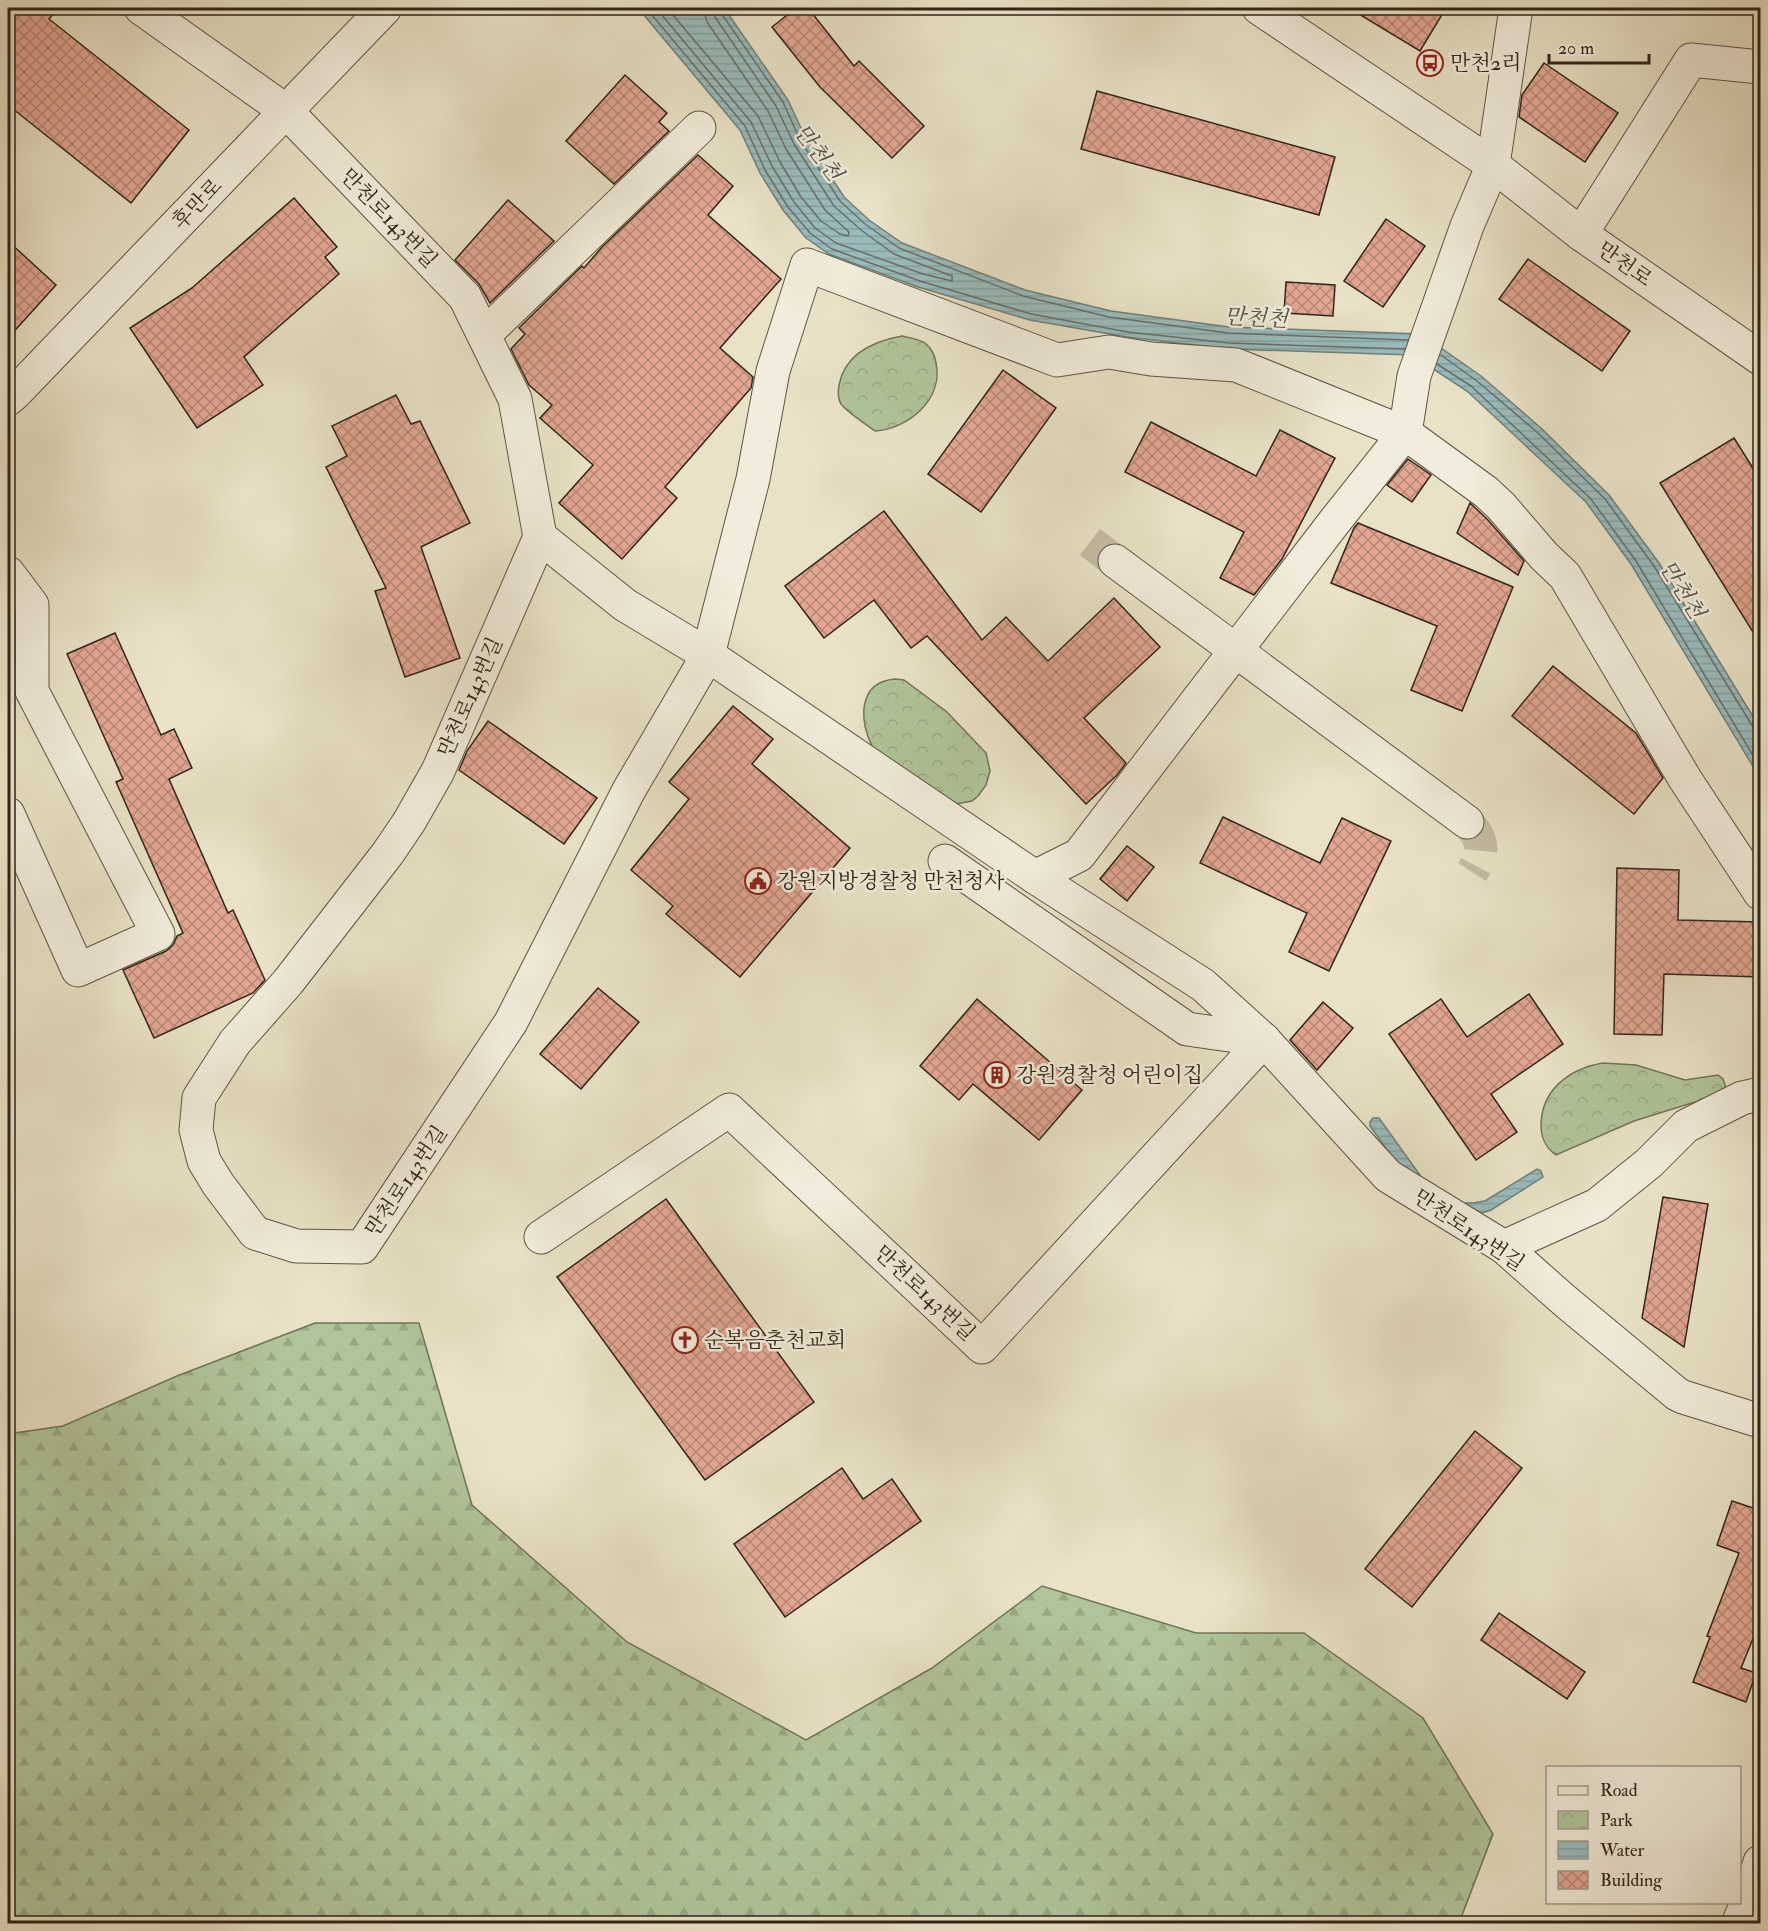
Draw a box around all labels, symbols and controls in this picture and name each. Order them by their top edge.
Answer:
scale bar [1549,27,1650,65]
text: 20 m [1558,37,1594,60]
bus stop icon: 만천2리 [1415,48,1445,78]
place label: 만천2리 [1450,50,1522,77]
water label: 만천천 [788,119,850,188]
street label: 만천로143번길 [334,163,443,274]
street label: 후만로 [167,173,228,236]
street label: 만천로 [1592,236,1657,293]
water label: 만천천 [1223,302,1290,334]
water label: 만천천 [1653,555,1712,625]
street label: 만천로143번길 [432,633,509,761]
public building icon: 강원지방경찰청 만천청사 [743,866,773,896]
place label: 강원지방경찰청 만천청사 [777,868,1005,895]
building icon: 강원경찰청 어린이집 [982,1060,1012,1090]
place label: 강원경찰청 어린이집 [1016,1062,1203,1089]
street label: 만천로143번길 [359,1121,453,1242]
street label: 만천로143번길 [1408,1183,1529,1277]
street label: 만천로143번길 [869,1240,981,1347]
church icon: 순복음춘천교회 [670,1325,700,1355]
place label: 순복음춘천교회 [704,1327,846,1354]
legend [1546,1766,1741,1904]
text: Road [1600,1779,1638,1802]
text: Park [1600,1809,1633,1832]
text: Water [1599,1839,1644,1862]
text: Building [1600,1869,1663,1892]

